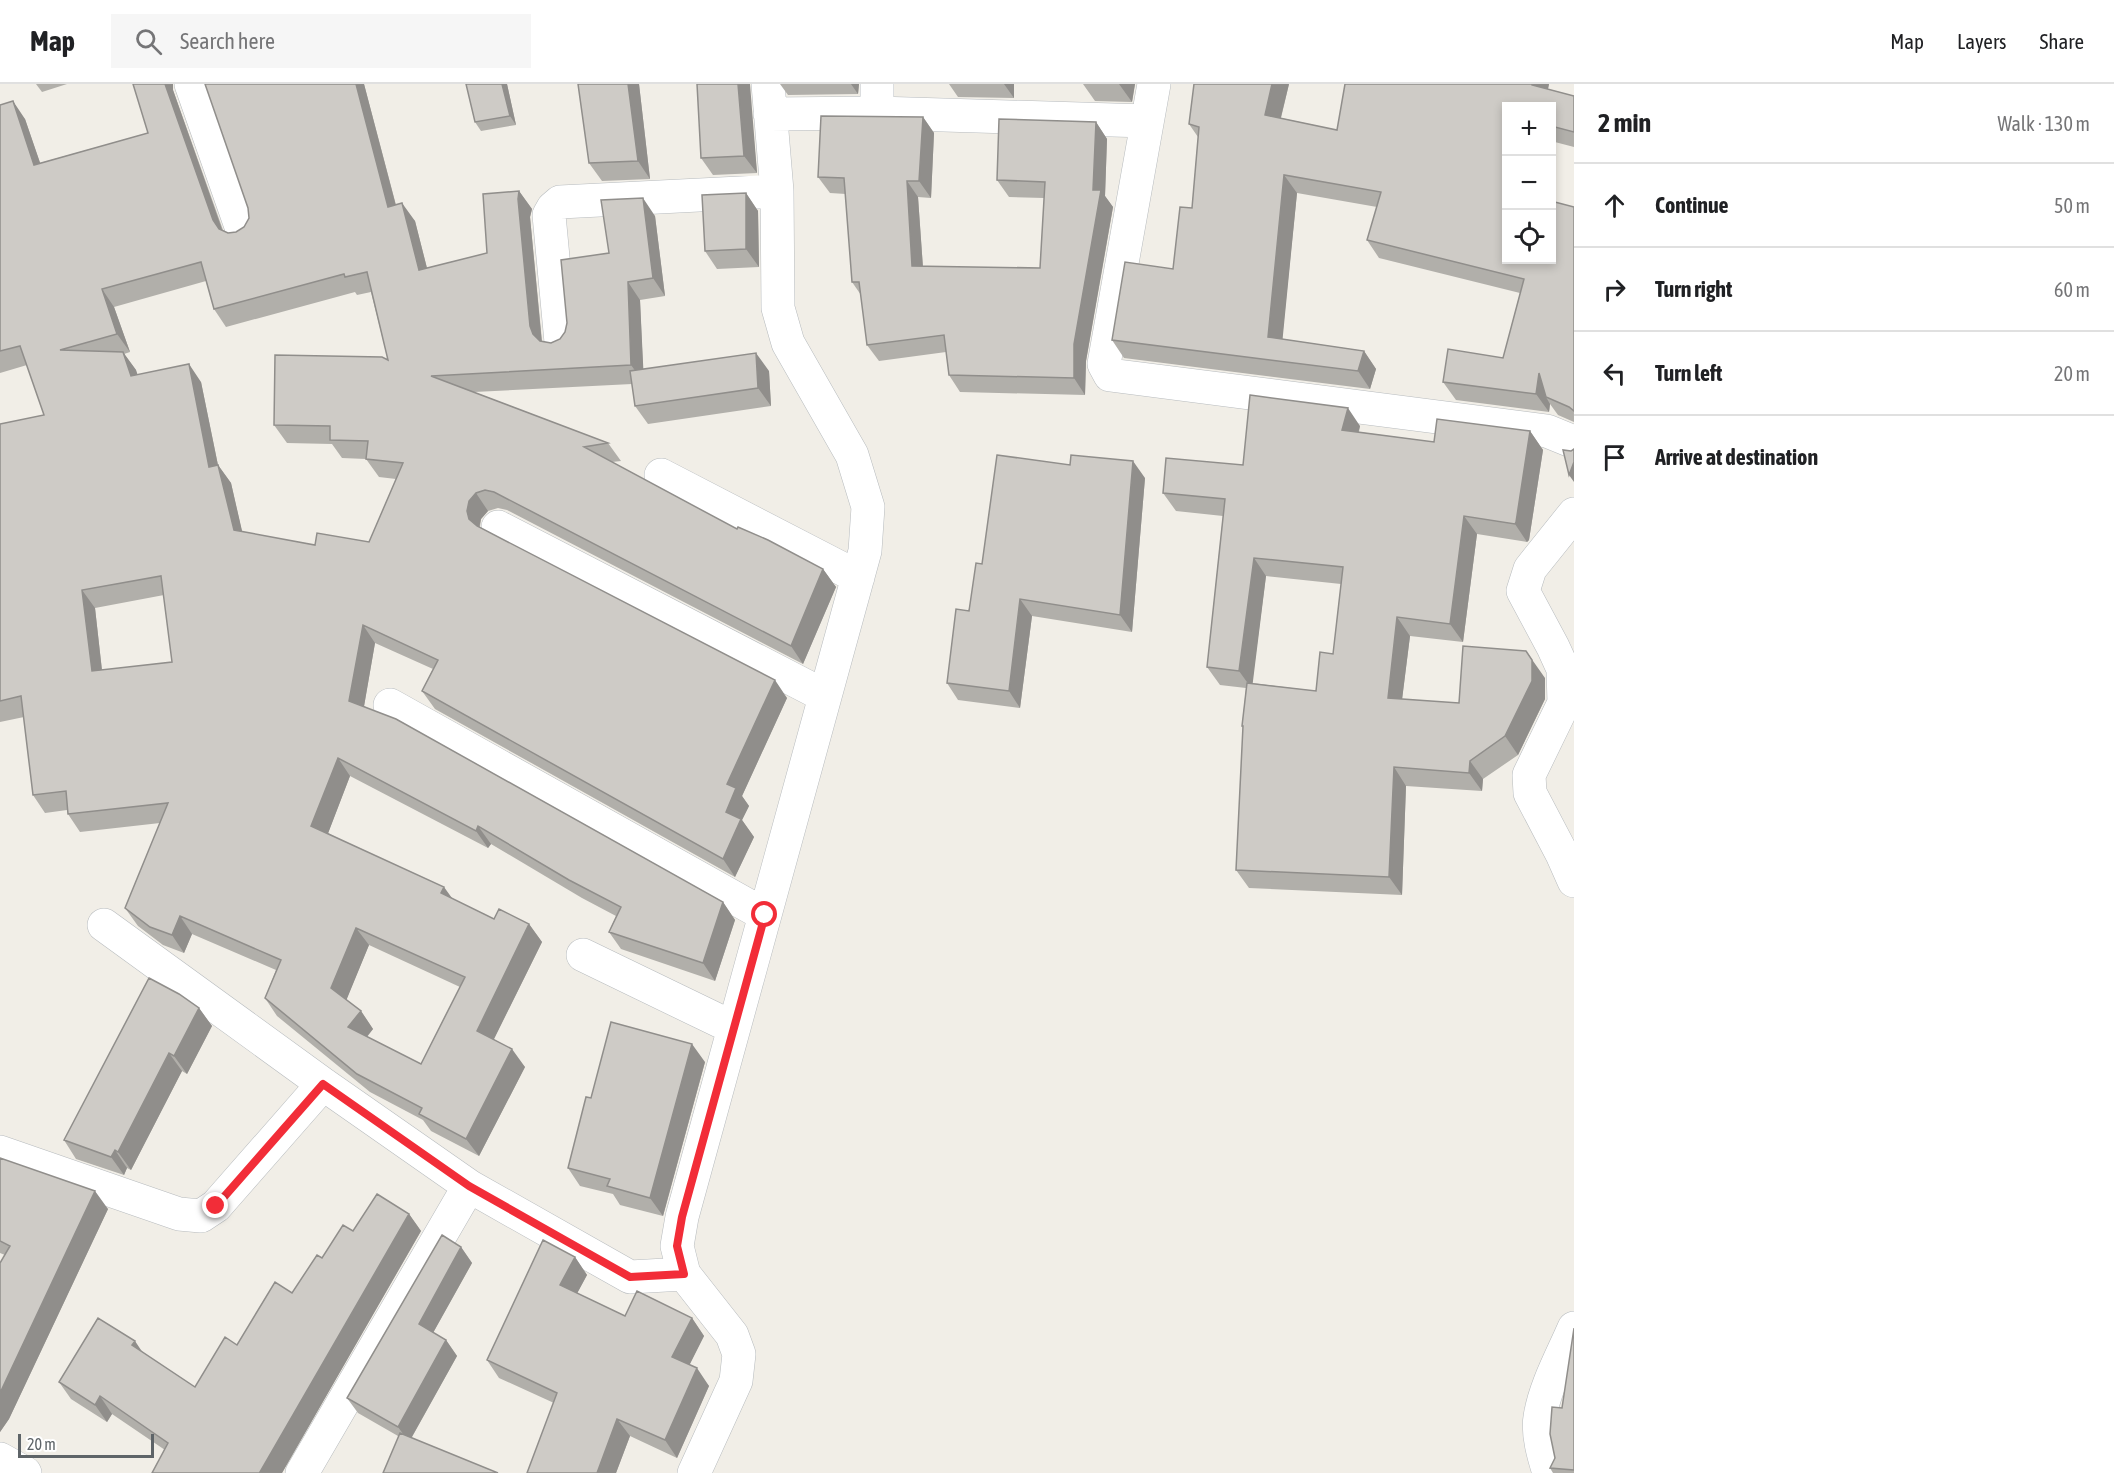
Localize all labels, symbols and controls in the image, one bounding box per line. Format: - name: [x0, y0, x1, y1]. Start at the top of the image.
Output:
- search box: [111, 14, 531, 68]
- text: Map: [30, 25, 75, 57]
- icon: search: [132, 25, 165, 58]
- text: Search here: [180, 28, 275, 54]
- text: Map: [1890, 29, 1924, 53]
- text: Layers: [1957, 29, 2007, 53]
- text: Share: [2040, 29, 2084, 53]
- map controls: [1502, 102, 1556, 264]
- button: +: [1502, 102, 1556, 156]
- text: 2 min: [1598, 108, 1651, 138]
- text: Walk · 130 m: [1998, 112, 2090, 135]
- button: −: [1502, 156, 1556, 210]
- icon: ahead: [1598, 189, 1631, 222]
- text: Continue: [1655, 192, 1729, 218]
- text: 50 m: [2054, 194, 2090, 217]
- button: locate: [1502, 210, 1556, 264]
- icon: right: [1598, 273, 1631, 306]
- text: Turn right: [1655, 276, 1732, 302]
- text: 60 m: [2054, 278, 2090, 301]
- icon: left: [1598, 357, 1631, 390]
- text: Turn left: [1655, 360, 1722, 386]
- text: 20 m: [2054, 362, 2090, 385]
- icon: arrive: [1598, 441, 1631, 474]
- text: Arrive at destination: [1655, 444, 1818, 470]
- route start: [751, 901, 777, 927]
- route end: [202, 1192, 228, 1218]
- scale bar: [18, 1431, 154, 1458]
- text: 20 m: [27, 1435, 56, 1453]

